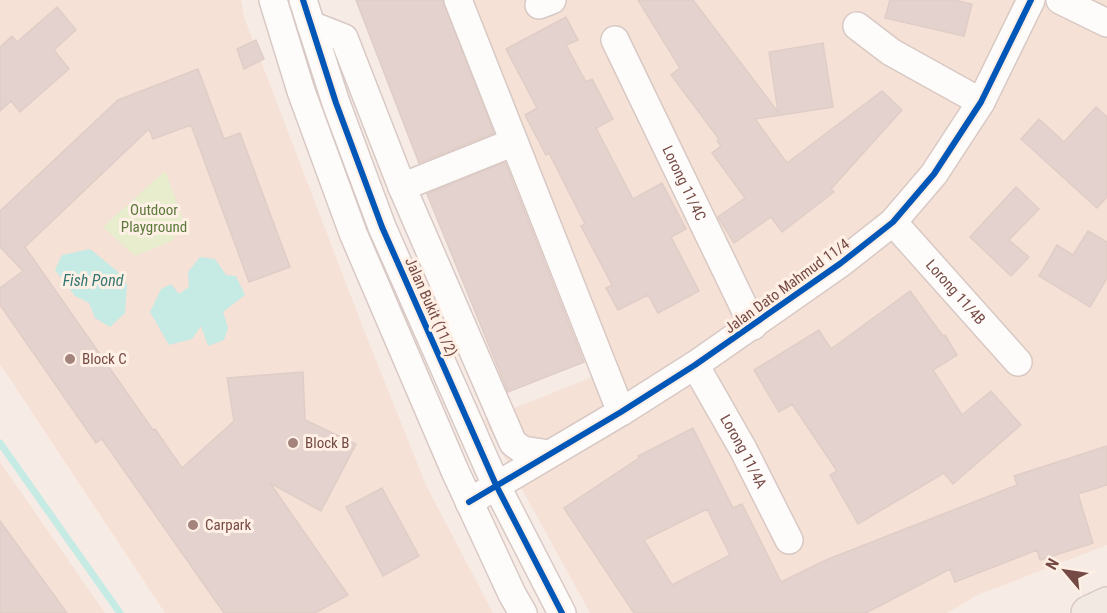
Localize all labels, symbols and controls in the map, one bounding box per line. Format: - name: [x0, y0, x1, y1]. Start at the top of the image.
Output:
- street label: Lorong 11/4C: [658, 143, 710, 224]
- park label: Outdoor Playground: [121, 201, 187, 236]
- street label: Jalan Dato Mahmud 11/4: [721, 235, 853, 337]
- street label: Jalan Bukit (11/2): [401, 255, 461, 359]
- street label: Lorong 11/4B: [922, 256, 989, 328]
- water label: Fish Pond: [63, 271, 124, 290]
- place label: Block C: [82, 350, 127, 368]
- marker: Block C: [63, 352, 77, 366]
- street label: Lorong 11/4A: [716, 411, 771, 492]
- place label: Block B: [305, 434, 349, 452]
- marker: Block B: [286, 436, 300, 450]
- place label: Carpark: [205, 516, 251, 534]
- marker: Carpark: [186, 518, 200, 532]
- north arrow: [1035, 541, 1095, 601]
- text: N: [1042, 555, 1063, 573]

